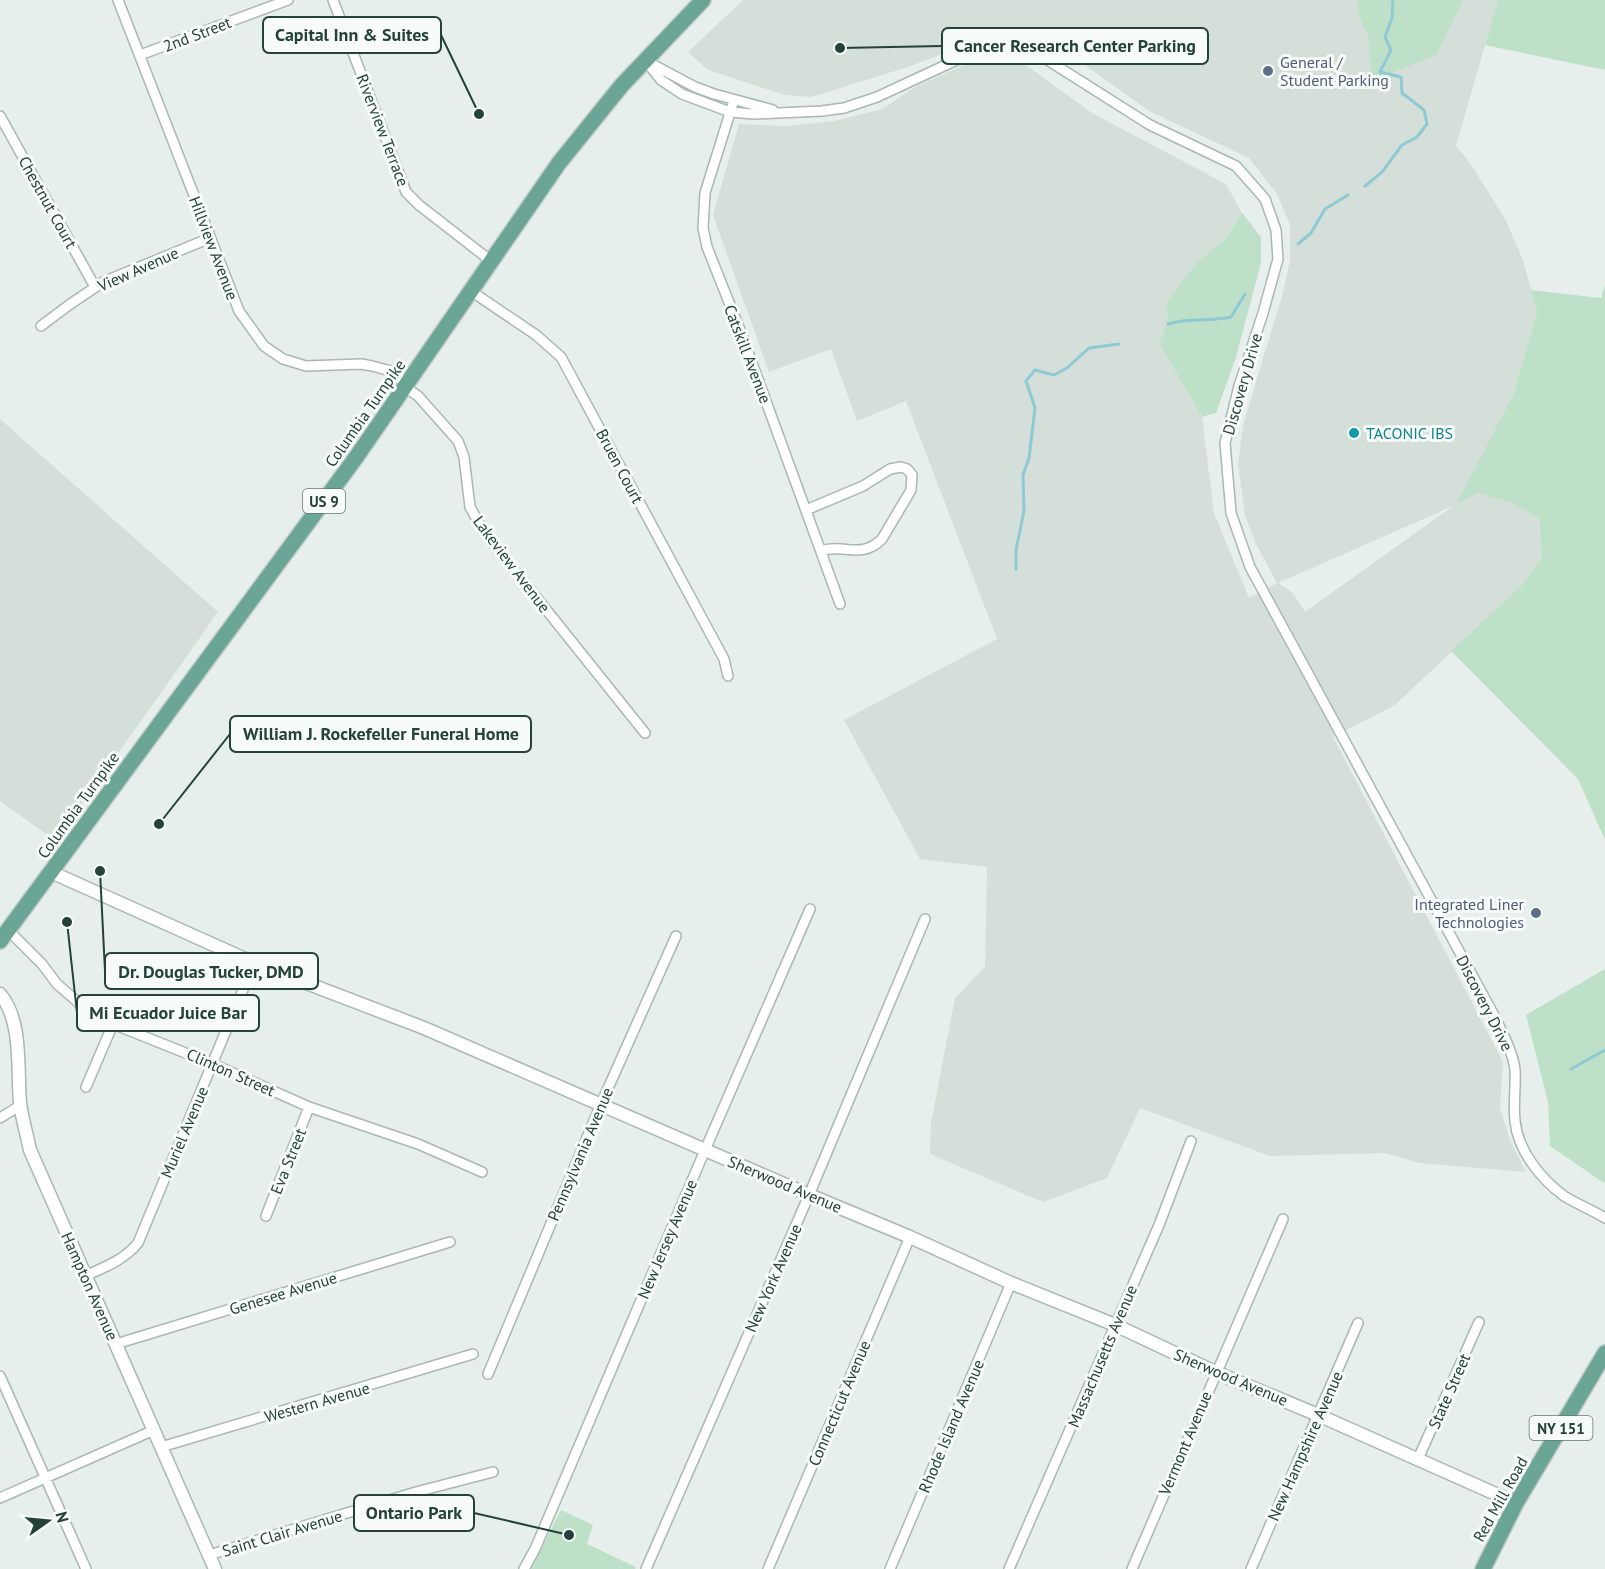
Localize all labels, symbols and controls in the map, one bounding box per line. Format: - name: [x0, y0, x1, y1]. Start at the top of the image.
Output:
- street label: 2nd Street: [160, 12, 234, 56]
- callout: Capital Inn & Suites: [263, 17, 441, 53]
- text: Capital Inn & Suites: [275, 23, 429, 46]
- callout: Cancer Research Center Parking: [942, 28, 1208, 64]
- text: Cancer Research Center Parking: [954, 34, 1196, 57]
- place label: General / Student Parking: [1280, 52, 1389, 90]
- marker: General / Student Parking: [1261, 64, 1275, 78]
- street label: Riverview Terrace: [352, 71, 414, 189]
- street label: Chestnut Court: [14, 152, 82, 252]
- street label: Hillview Avenue: [185, 193, 243, 303]
- street label: View Avenue: [94, 242, 182, 296]
- street label: Catskill Avenue: [720, 302, 776, 406]
- street label: Discovery Drive: [1218, 331, 1266, 437]
- street label: Columbia Turnpike: [320, 355, 410, 471]
- place label: TACONIC IBS: [1366, 423, 1453, 443]
- street label: Bruen Court: [592, 425, 648, 507]
- marker: TACONIC IBS: [1347, 426, 1361, 440]
- road number: US 9: [303, 489, 345, 513]
- street label: Lakeview Avenue: [469, 512, 555, 616]
- callout: William J. Rockefeller Funeral Home: [230, 716, 531, 752]
- text: William J. Rockefeller Funeral Home: [243, 722, 519, 745]
- street label: Columbia Turnpike: [33, 748, 123, 862]
- place label: Integrated Liner Technologies: [1414, 894, 1525, 932]
- marker: Integrated Liner Technologies: [1529, 906, 1543, 920]
- street label: Discovery Drive: [1452, 952, 1518, 1054]
- callout: Dr. Douglas Tucker, DMD: [105, 953, 318, 989]
- text: Dr. Douglas Tucker, DMD: [118, 960, 304, 983]
- callout: Mi Ecuador Juice Bar: [77, 995, 259, 1031]
- text: Mi Ecuador Juice Bar: [89, 1001, 247, 1024]
- street label: Clinton Street: [184, 1044, 279, 1101]
- street label: Muriel Avenue: [156, 1083, 212, 1181]
- street label: Pennsylvania Avenue: [543, 1084, 617, 1224]
- street label: Eva Street: [266, 1125, 310, 1197]
- street label: Sherwood Avenue: [725, 1151, 845, 1217]
- street label: New Jersey Avenue: [633, 1176, 701, 1302]
- street label: New York Avenue: [740, 1221, 806, 1335]
- street label: Hampton Avenue: [57, 1229, 123, 1343]
- street label: Genesee Avenue: [227, 1267, 339, 1319]
- street label: Massachusetts Avenue: [1063, 1282, 1141, 1430]
- street label: Connecticut Avenue: [804, 1337, 874, 1469]
- street label: Sherwood Avenue: [1171, 1344, 1291, 1410]
- street label: State Street: [1424, 1350, 1475, 1432]
- street label: Rhode Island Avenue: [914, 1356, 988, 1496]
- street label: New Hampshire Avenue: [1263, 1368, 1347, 1524]
- street label: Western Avenue: [262, 1377, 372, 1427]
- street label: Vermont Avenue: [1154, 1388, 1216, 1499]
- road number: NY 151: [1530, 1416, 1592, 1440]
- street label: Red Mill Road: [1468, 1453, 1532, 1545]
- north arrow: [18, 1491, 78, 1551]
- callout: Ontario Park: [354, 1495, 474, 1531]
- text: Ontario Park: [366, 1501, 462, 1524]
- street label: Saint Clair Avenue: [220, 1505, 344, 1561]
- text: N: [51, 1509, 74, 1525]

